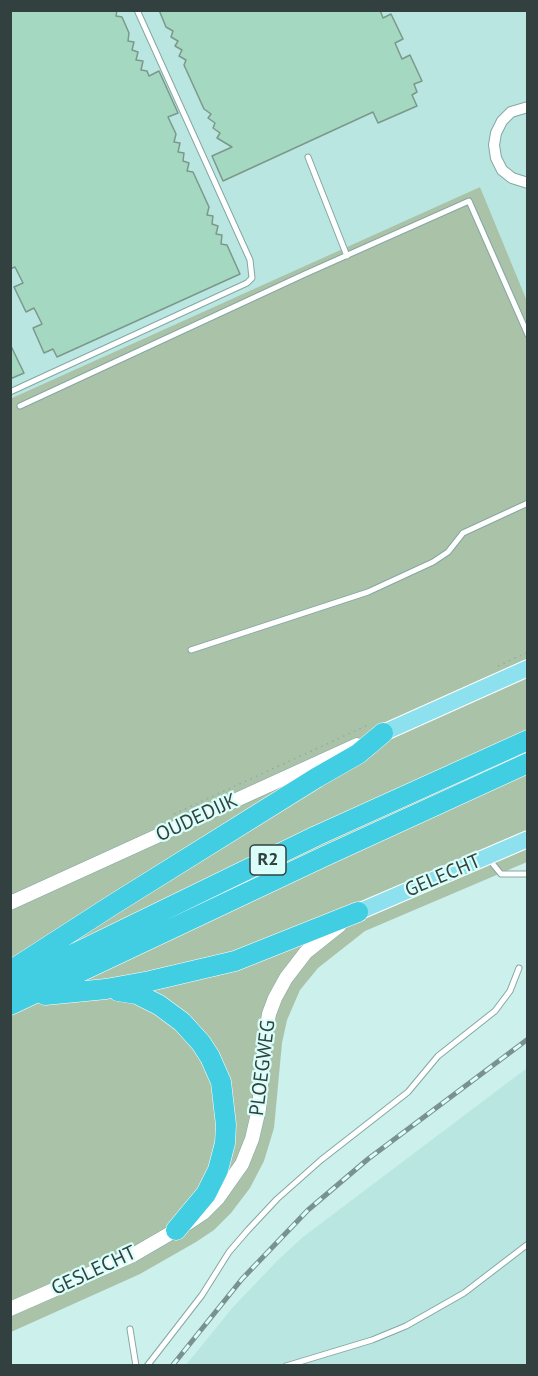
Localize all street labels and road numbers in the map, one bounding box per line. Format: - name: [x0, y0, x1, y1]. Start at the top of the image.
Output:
- street label: OUDEDIJK: [152, 789, 242, 847]
- road number: R2: [250, 845, 286, 875]
- street label: GELECHT: [402, 849, 484, 903]
- street label: PLOEGWEG: [245, 1019, 281, 1117]
- street label: GESLECHT: [48, 1241, 140, 1301]

